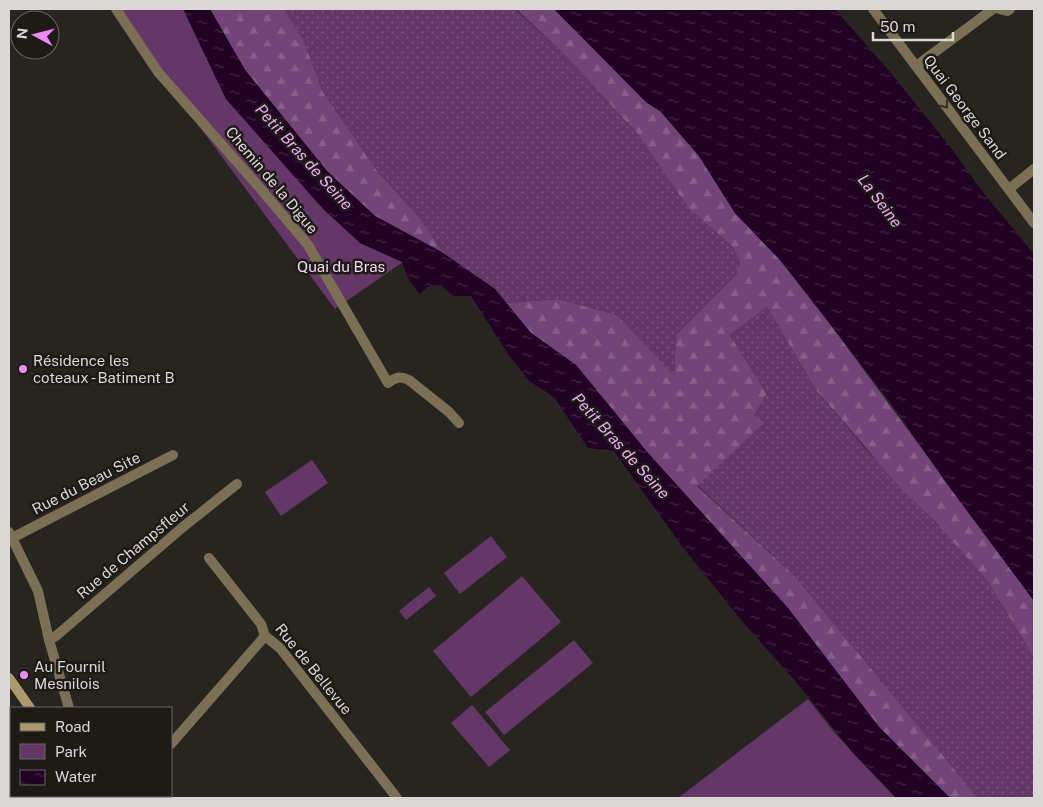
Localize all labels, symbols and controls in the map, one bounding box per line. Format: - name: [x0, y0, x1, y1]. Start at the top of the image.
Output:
- north arrow: [10, 10, 60, 60]
- scale bar: [873, 10, 953, 42]
- text: 50 m: [880, 18, 915, 35]
- text: N: [13, 27, 31, 40]
- street label: Quai George Sand: [920, 51, 1010, 163]
- one-way arrow: [939, 99, 948, 109]
- water label: Petit Bras de Seine: [251, 100, 357, 214]
- street label: Chemin de la Digue: [222, 123, 322, 237]
- water label: La Seine: [854, 171, 906, 232]
- park label: Quai du Bras: [297, 258, 385, 275]
- place label: Résidence les coteaux - Batiment B: [33, 352, 175, 386]
- marker: Résidence les coteaux - Batiment B: [17, 363, 29, 375]
- water label: Petit Bras de Seine: [568, 389, 674, 503]
- street label: Rue du Beau Site: [29, 448, 143, 518]
- street label: Rue de Champsfleur: [73, 498, 193, 602]
- street label: Rue de Bellevue: [272, 620, 356, 718]
- place label: Au Fournil Mesnilois: [34, 658, 106, 692]
- marker: Au Fournil Mesnilois: [18, 669, 30, 681]
- legend: [10, 707, 172, 797]
- text: Road: [55, 718, 91, 735]
- text: Park: [55, 743, 87, 760]
- text: Water: [55, 768, 97, 785]

